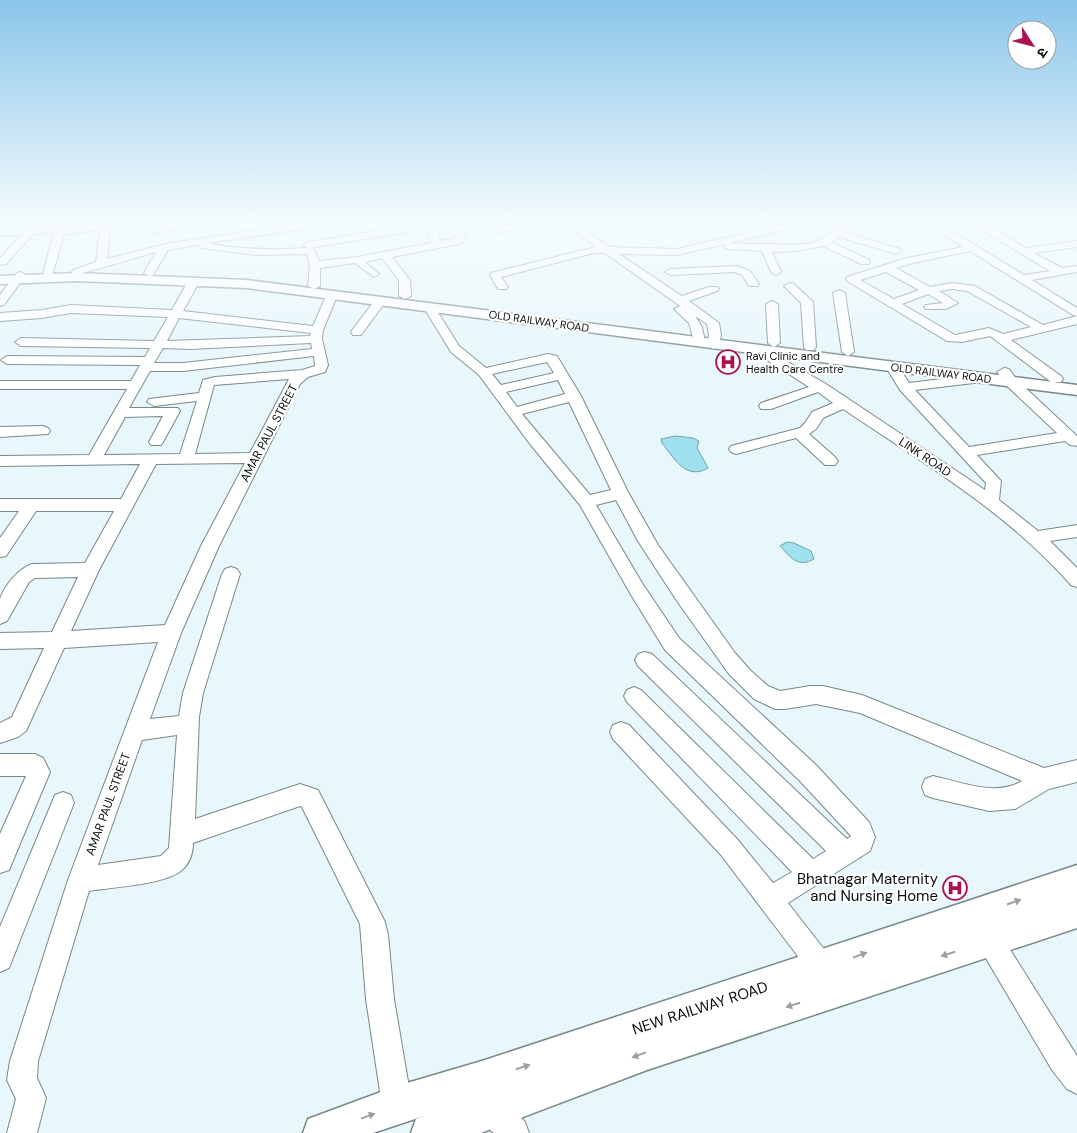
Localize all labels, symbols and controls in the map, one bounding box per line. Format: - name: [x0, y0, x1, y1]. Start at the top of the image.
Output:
- north arrow: [1007, 20, 1057, 70]
- text: उ: [1032, 44, 1052, 62]
- street label: OLD RAILWAY ROAD: [488, 307, 591, 335]
- hospital icon: Ravi Clinic and Health Care Centre: [715, 349, 741, 375]
- place label: Ravi Clinic and Health Care Centre: [746, 349, 844, 376]
- street label: OLD RAILWAY ROAD: [890, 360, 993, 386]
- street label: AMAR PAUL STREET: [237, 381, 302, 485]
- street label: LINK ROAD: [896, 434, 954, 480]
- street label: AMAR PAUL STREET: [82, 750, 134, 858]
- place label: Bhatnagar Maternity and Nursing Home: [797, 869, 939, 906]
- hospital icon: Bhatnagar Maternity and Nursing Home: [942, 875, 968, 901]
- one-way arrow: [1006, 898, 1021, 906]
- one-way arrow: [852, 951, 867, 958]
- one-way arrow: [940, 951, 955, 959]
- street label: NEW RAILWAY ROAD: [630, 977, 770, 1039]
- one-way arrow: [785, 1001, 800, 1009]
- one-way arrow: [631, 1052, 646, 1059]
- one-way arrow: [516, 1063, 531, 1071]
- one-way arrow: [361, 1112, 376, 1120]

